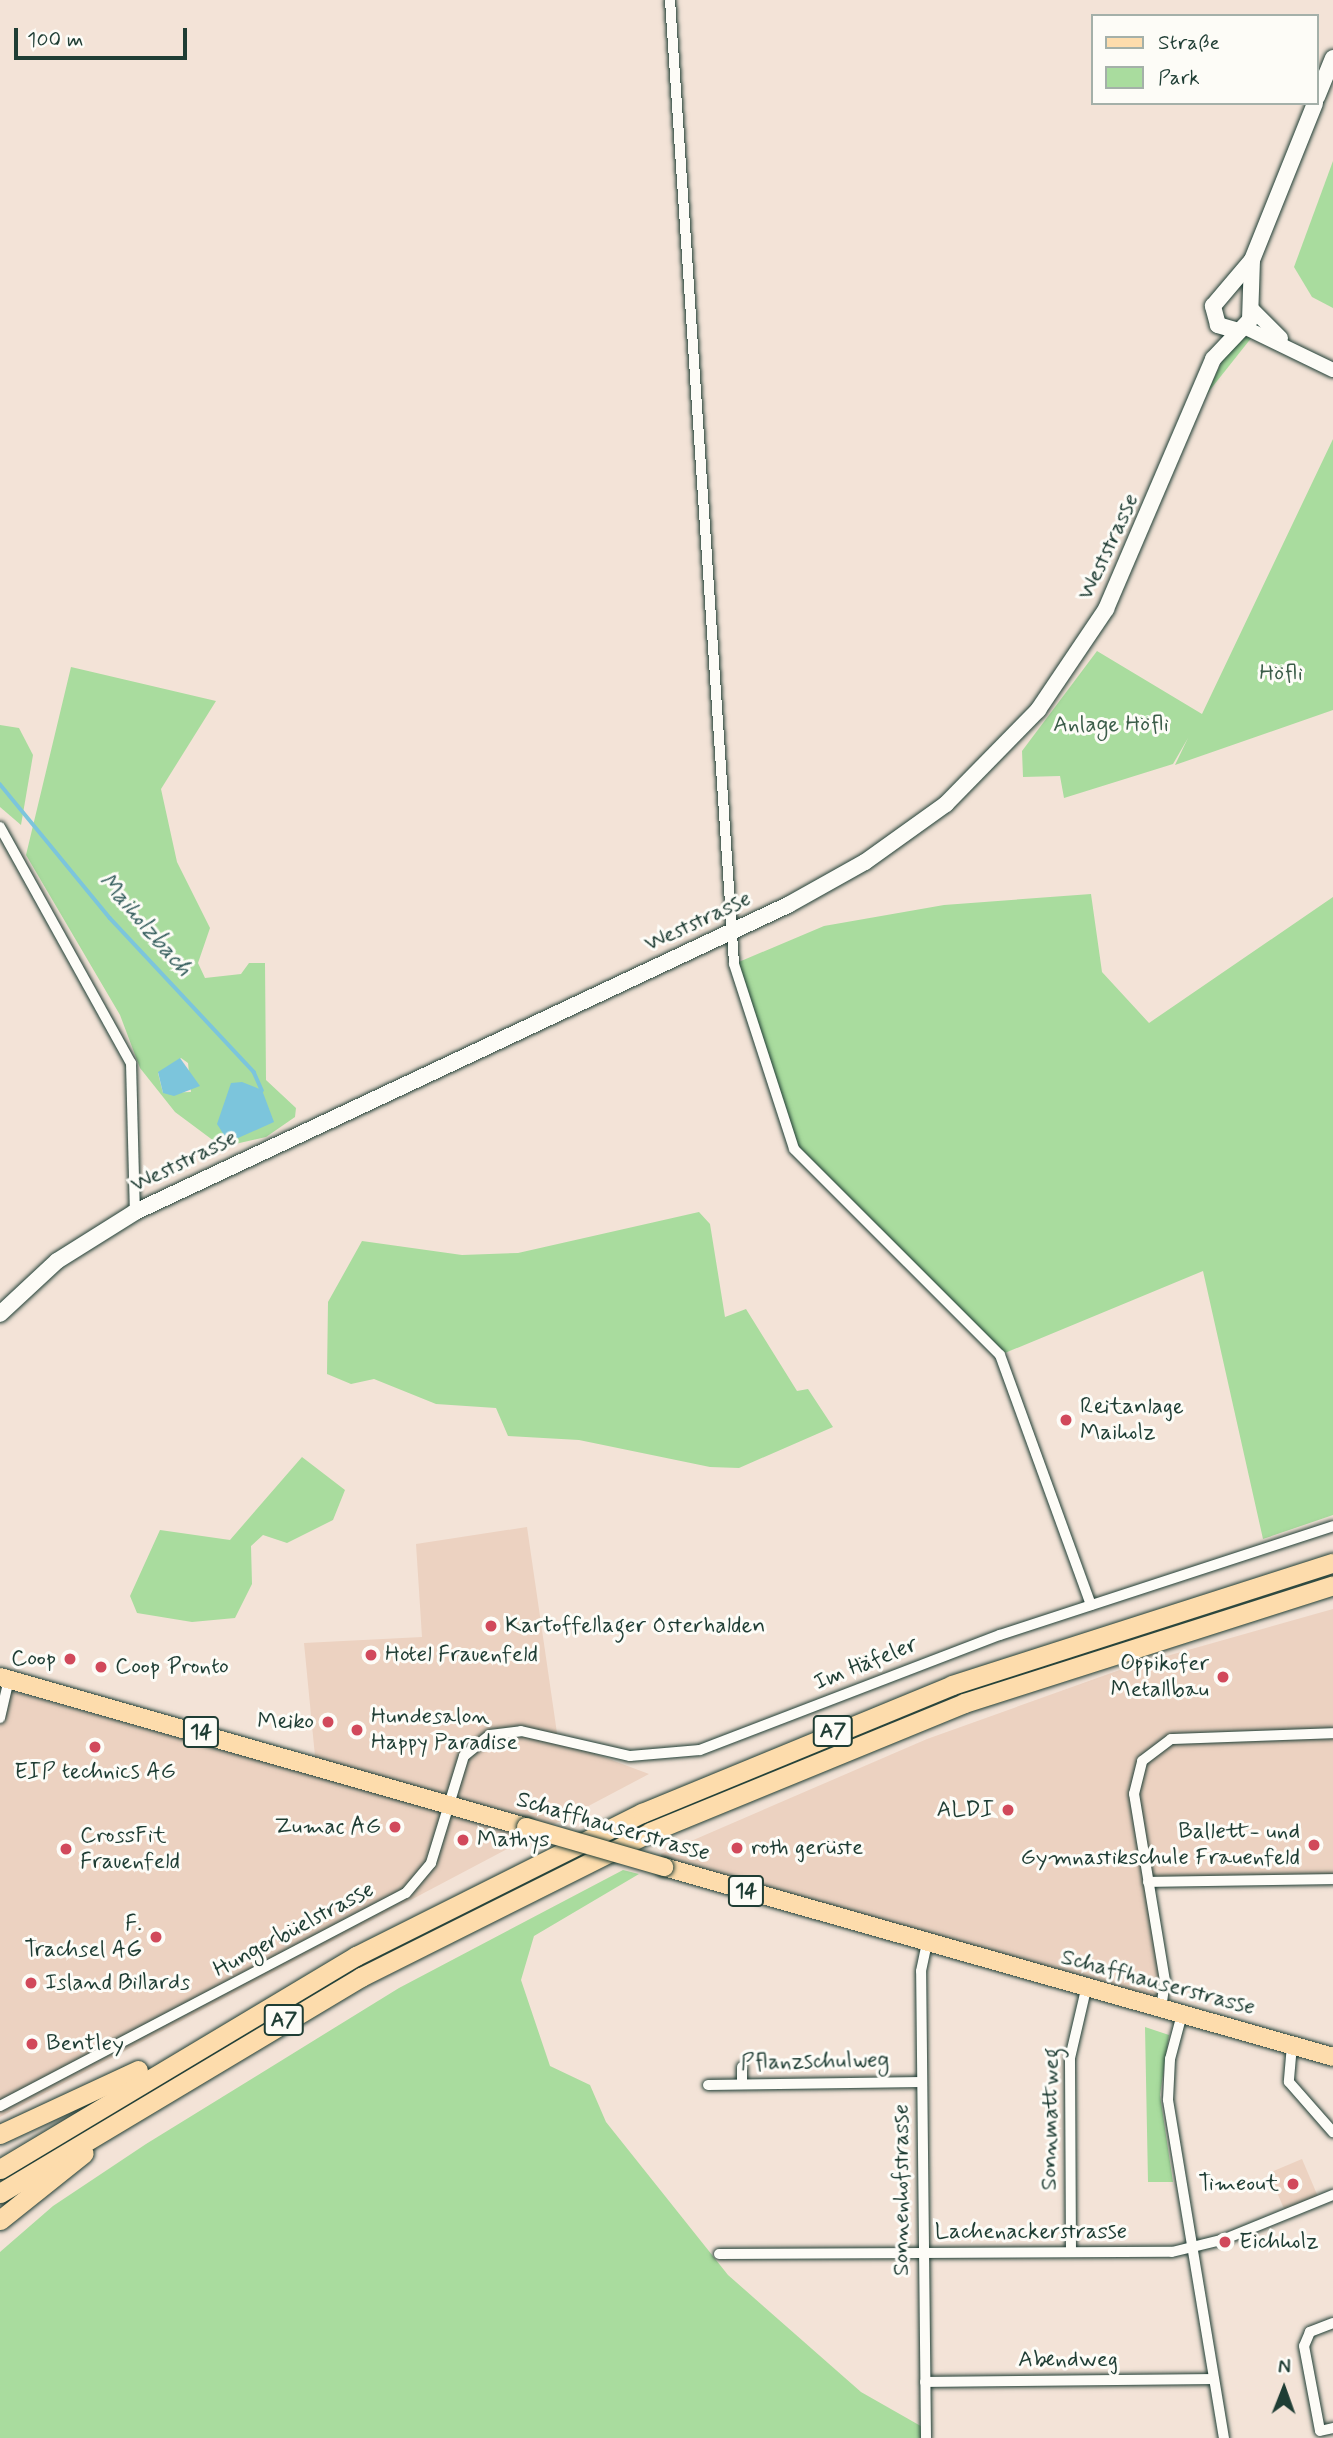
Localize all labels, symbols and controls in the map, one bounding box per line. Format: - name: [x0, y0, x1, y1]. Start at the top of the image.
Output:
- scale bar: [18, 14, 191, 58]
- legend: [1092, 14, 1319, 105]
- text: 100 m: [27, 26, 83, 54]
- text: Straße: [1158, 29, 1220, 57]
- text: Park: [1158, 64, 1200, 92]
- street label: Weststrasse: [1072, 489, 1146, 605]
- park label: Höfli: [1259, 660, 1303, 688]
- park label: Anlage Höfli: [1053, 711, 1169, 739]
- water label: Maiholzbach: [92, 867, 198, 983]
- street label: Weststrasse: [640, 885, 756, 959]
- street label: Weststrasse: [127, 1125, 241, 1199]
- place label: Reitanlage Maiholz: [1080, 1393, 1184, 1447]
- marker: Reitanlage Maiholz: [1058, 1412, 1074, 1428]
- place label: Kartoffellager Osterhalden: [505, 1612, 767, 1640]
- marker: Kartoffellager Osterhalden: [483, 1618, 499, 1634]
- street label: Im Häfeler: [809, 1630, 923, 1698]
- place label: Hotel Frauenfeld: [385, 1641, 538, 1669]
- place label: Coop: [11, 1645, 56, 1673]
- marker: Hotel Frauenfeld: [363, 1647, 379, 1663]
- place label: Oppikofer Metallbau: [1111, 1650, 1209, 1704]
- marker: Coop: [62, 1651, 78, 1667]
- place label: Coop Pronto: [115, 1653, 228, 1681]
- marker: Coop Pronto: [93, 1659, 109, 1675]
- marker: Oppikofer Metallbau: [1215, 1669, 1231, 1685]
- place label: Hundesalon Happy Paradise: [371, 1703, 518, 1757]
- place label: Meiko: [257, 1708, 314, 1736]
- road number: 14: [182, 1714, 220, 1750]
- marker: Meiko: [320, 1714, 336, 1730]
- road number: A7: [812, 1714, 854, 1748]
- marker: Hundesalon Happy Paradise: [349, 1722, 365, 1738]
- marker: EIP technics AG: [87, 1739, 103, 1755]
- place label: EIP technics AG: [11, 1758, 179, 1786]
- street label: Schaffhauserstrasse: [513, 1786, 713, 1868]
- place label: ALDI: [937, 1796, 994, 1824]
- marker: ALDI: [1000, 1802, 1016, 1818]
- place label: Zumac AG: [274, 1813, 381, 1841]
- place label: Ballett- und Gymnastikschule Frauenfeld: [1025, 1818, 1300, 1872]
- marker: Zumac AG: [387, 1819, 403, 1835]
- place label: CrossFit Frauenfeld: [80, 1822, 180, 1876]
- place label: Mathys: [477, 1826, 550, 1854]
- marker: Mathys: [455, 1832, 471, 1848]
- place label: roth gerüste: [751, 1834, 863, 1862]
- marker: Ballett- und Gymnastikschule Frauenfeld: [1306, 1837, 1322, 1853]
- marker: roth gerüste: [729, 1840, 745, 1856]
- marker: CrossFit Frauenfeld: [58, 1841, 74, 1857]
- road number: 14: [727, 1874, 765, 1909]
- street label: Hungerbüelstrasse: [209, 1876, 379, 1984]
- place label: F. Trachsel AG: [24, 1910, 142, 1964]
- marker: F. Trachsel AG: [148, 1929, 164, 1945]
- street label: Schaffhauserstrasse: [1058, 1944, 1258, 2022]
- place label: Island Billards: [45, 1969, 189, 1997]
- marker: Island Billards: [23, 1975, 39, 1991]
- road number: A7: [263, 2002, 305, 2038]
- place label: Bentley: [46, 2030, 124, 2058]
- marker: Bentley: [24, 2036, 40, 2052]
- street label: Pflanzschulweg: [740, 2047, 890, 2077]
- street label: Sonnmattweg: [1036, 2047, 1066, 2191]
- street label: Sonnenhofstrasse: [888, 2104, 916, 2276]
- place label: Timeout: [1198, 2170, 1279, 2198]
- marker: Timeout: [1285, 2176, 1301, 2192]
- street label: Lachenackerstrasse: [935, 2218, 1127, 2246]
- place label: Eichholz: [1239, 2228, 1319, 2256]
- marker: Eichholz: [1217, 2234, 1233, 2250]
- street label: Abendweg: [1018, 2346, 1118, 2374]
- north arrow: [1249, 2354, 1319, 2424]
- text: N: [1278, 2355, 1291, 2380]

